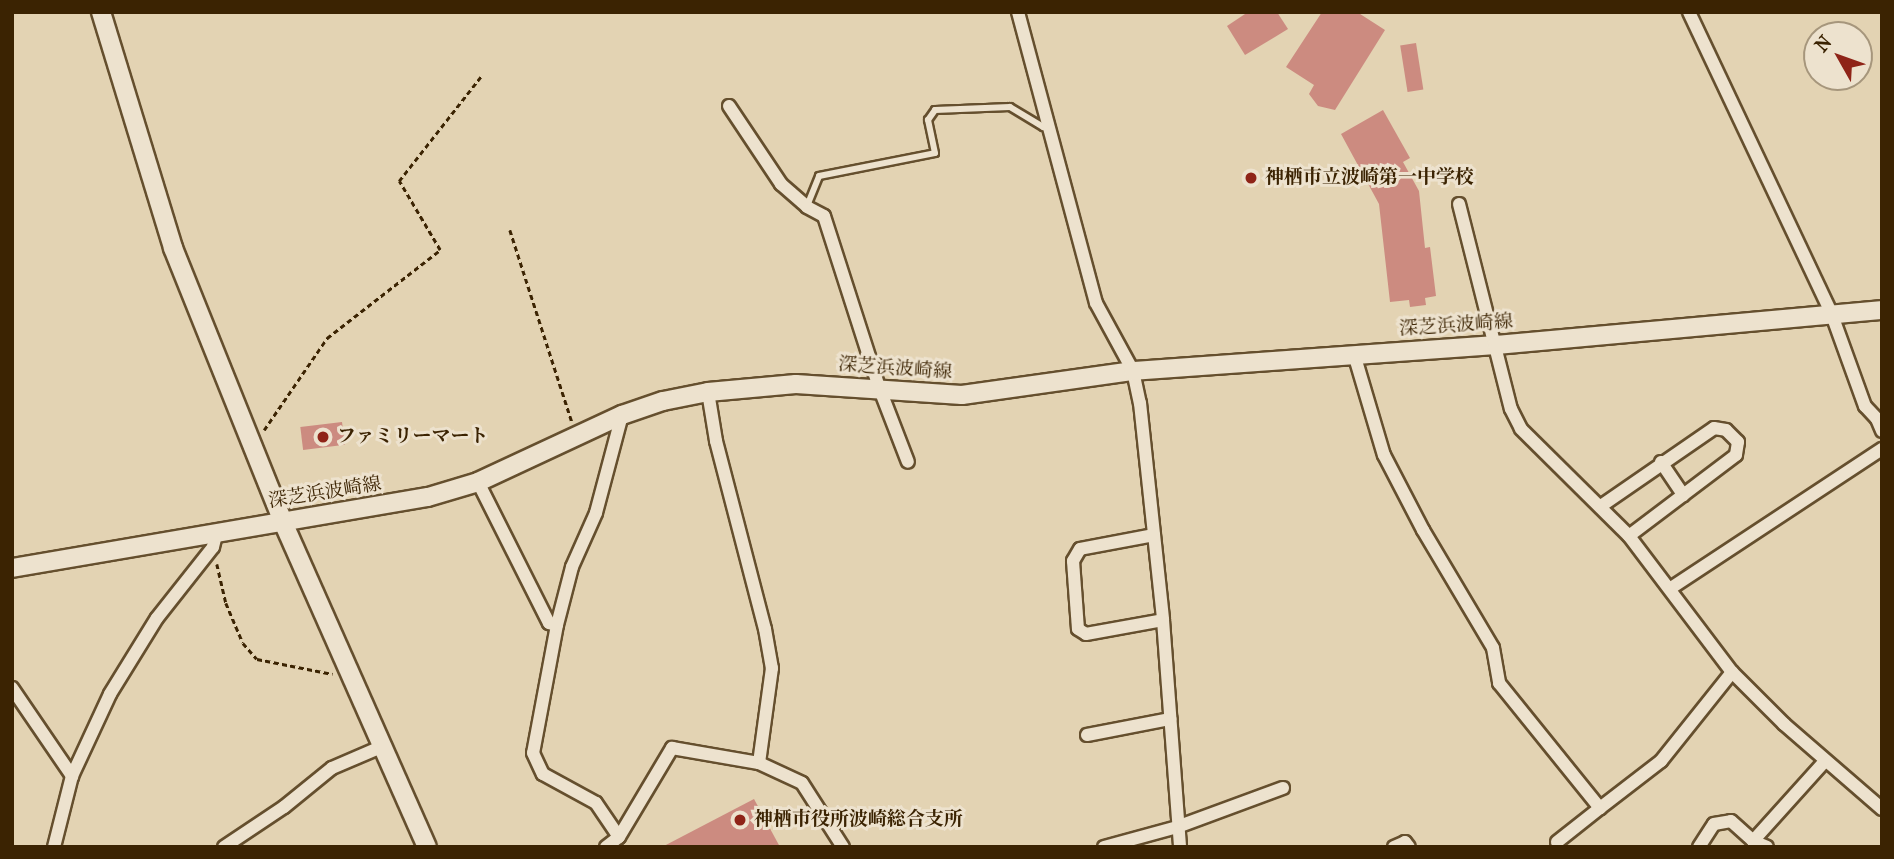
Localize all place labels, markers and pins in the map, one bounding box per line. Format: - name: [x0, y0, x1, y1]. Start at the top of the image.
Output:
- place label: 神栖市立波崎第一中学校: [1265, 167, 1474, 189]
- marker: 神栖市立波崎第一中学校: [1243, 170, 1259, 186]
- place label: ファミリーマート: [337, 426, 489, 448]
- marker: ファミリーマート: [315, 429, 331, 445]
- place label: 神栖市役所波崎総合支所: [754, 809, 963, 831]
- marker: 神栖市役所波崎総合支所: [732, 812, 748, 828]

